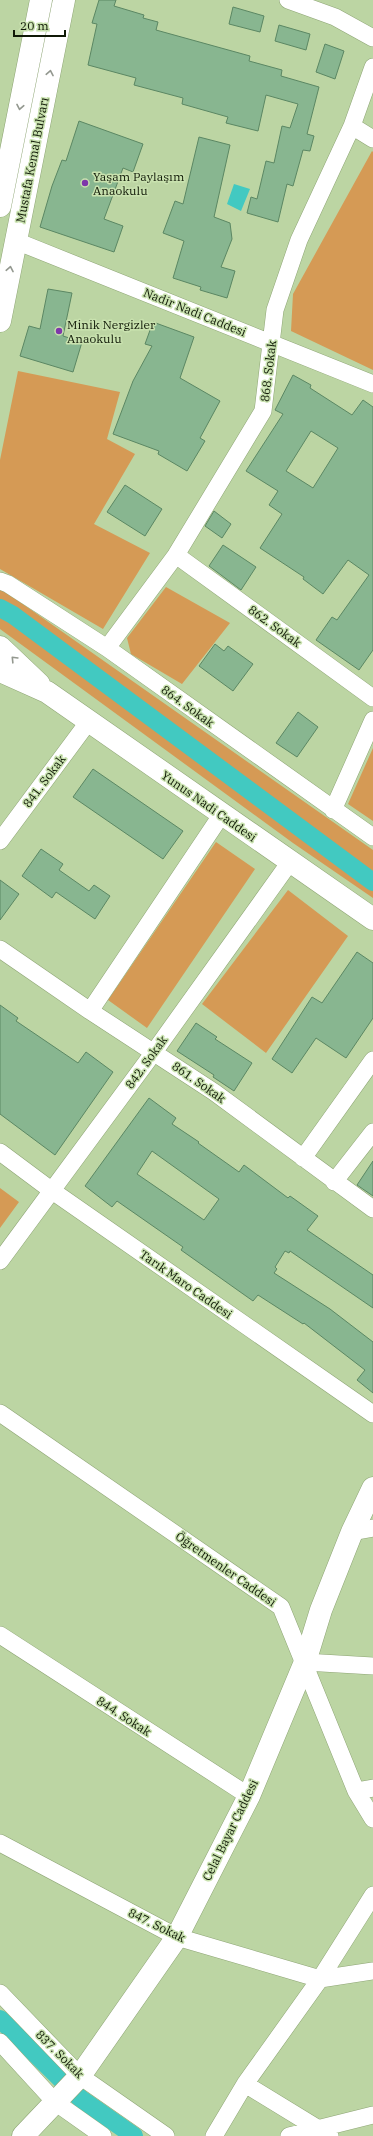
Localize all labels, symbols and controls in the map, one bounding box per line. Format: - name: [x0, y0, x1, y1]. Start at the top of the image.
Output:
- scale bar: [14, 12, 65, 38]
- text: 20 m: [20, 18, 49, 33]
- one-way arrow: [45, 69, 53, 76]
- street label: Mustafa Kemal Bulvarı: [12, 96, 52, 224]
- one-way arrow: [16, 104, 25, 110]
- place label: Yaşam Paylaşım Anaokulu: [93, 169, 185, 198]
- marker: Yaşam Paylaşım Anaokulu: [80, 178, 90, 188]
- one-way arrow: [6, 265, 14, 272]
- street label: Nadir Nadi Caddesi: [141, 285, 249, 340]
- place label: Minik Nergizler Anaokulu: [67, 317, 156, 346]
- marker: Minik Nergizler Anaokulu: [54, 326, 64, 336]
- street label: 868. Sokak: [257, 339, 279, 403]
- street label: 862. Sokak: [246, 602, 304, 650]
- one-way arrow: [11, 656, 19, 664]
- street label: 864. Sokak: [159, 682, 217, 730]
- street label: 841. Sokak: [19, 752, 69, 810]
- street label: Yunus Nadi Caddesi: [158, 767, 260, 845]
- street label: 842. Sokak: [122, 1033, 170, 1091]
- street label: 861. Sokak: [169, 1058, 229, 1106]
- street label: Tarık Maro Caddesi: [137, 1246, 235, 1322]
- street label: Öğretmenler Caddesi: [173, 1529, 279, 1610]
- street label: 844. Sokak: [94, 1693, 154, 1739]
- street label: Celal Bayar Caddesi: [199, 1777, 261, 1883]
- street label: 847. Sokak: [126, 1905, 188, 1945]
- street label: 837. Sokak: [33, 2027, 87, 2081]

